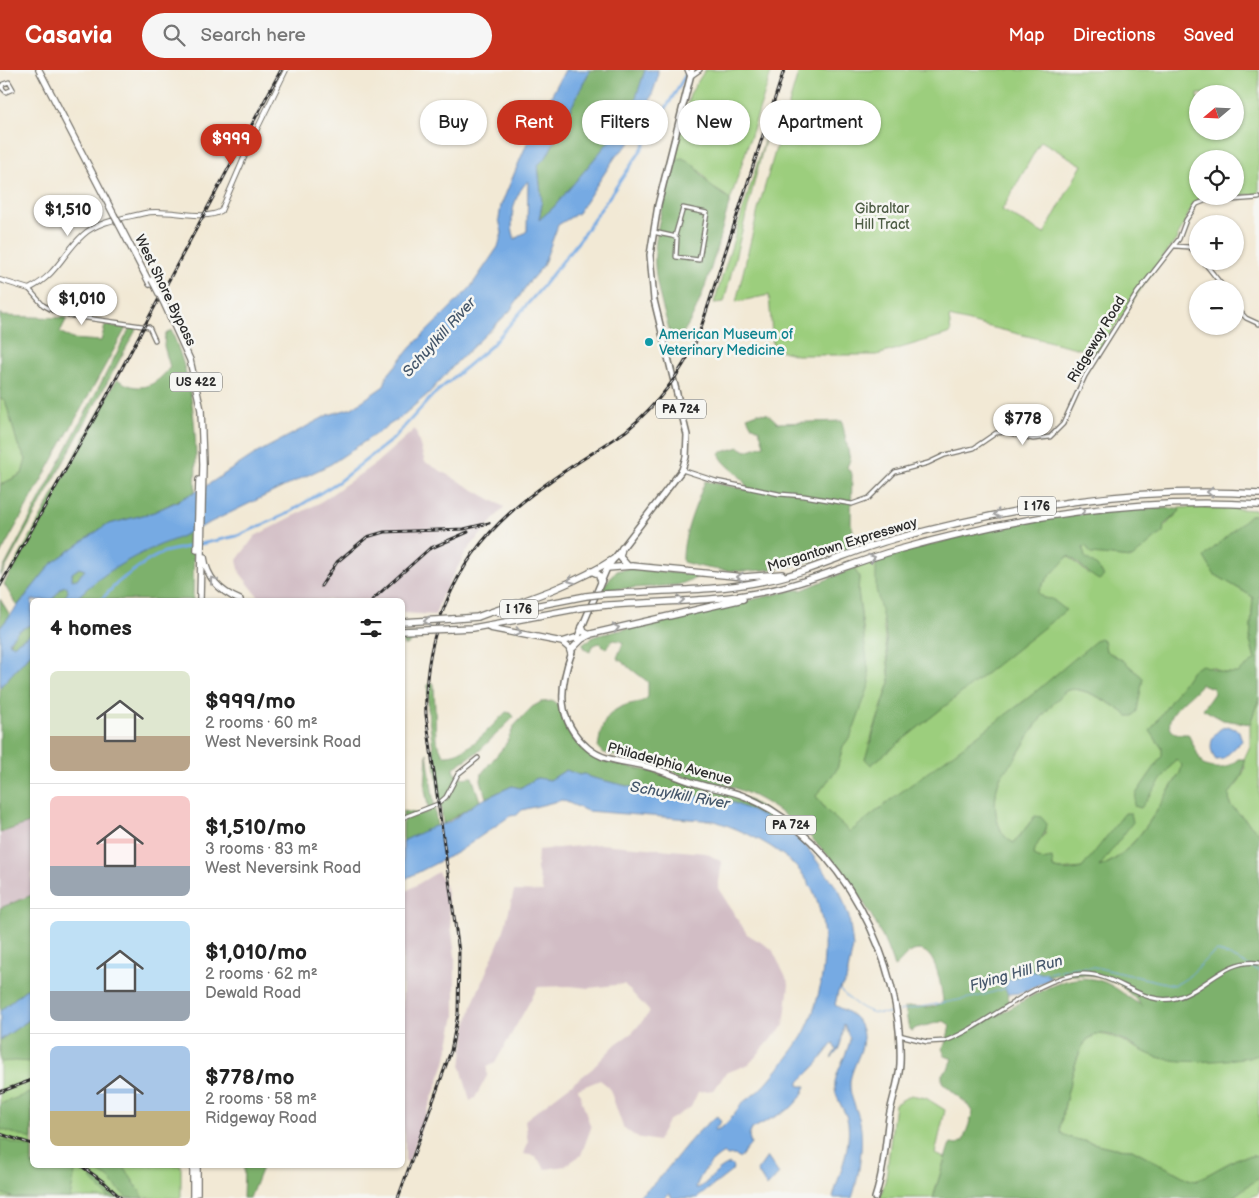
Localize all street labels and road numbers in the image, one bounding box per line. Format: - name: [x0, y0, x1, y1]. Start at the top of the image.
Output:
- street label: West Shore Bypass: [131, 232, 200, 349]
- street label: Ridgeway Road: [1064, 293, 1129, 386]
- road number: US 422: [170, 372, 222, 392]
- road number: PA 724: [656, 399, 706, 418]
- road number: I 176: [1018, 496, 1056, 516]
- street label: Morgantown Expressway: [765, 513, 920, 575]
- road number: I 176: [500, 600, 538, 618]
- street label: Philadelphia Avenue: [606, 739, 734, 788]
- road number: PA 724: [766, 816, 816, 834]

